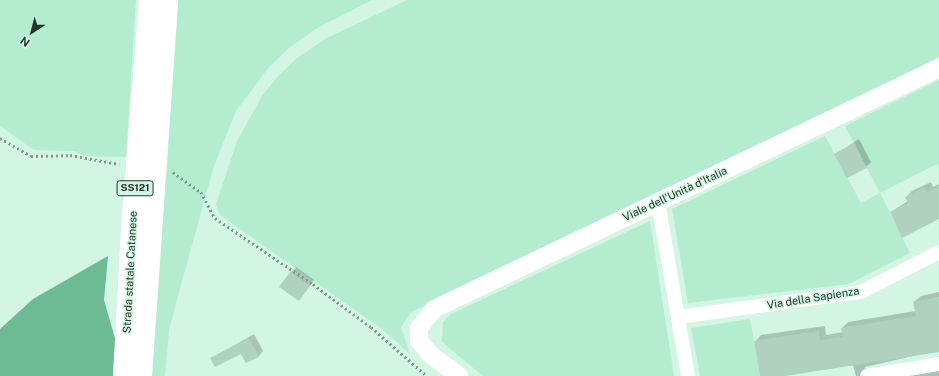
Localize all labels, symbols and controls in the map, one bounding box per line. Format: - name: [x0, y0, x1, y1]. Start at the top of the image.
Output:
- north arrow: [12, 12, 52, 52]
- text: N: [18, 34, 32, 49]
- street label: Viale dell'Unità d'Italia: [620, 164, 730, 224]
- road number: SS121: [116, 180, 154, 196]
- street label: Strada statale Catanese: [120, 210, 140, 334]
- street label: Via della Sapienza: [766, 284, 860, 312]

